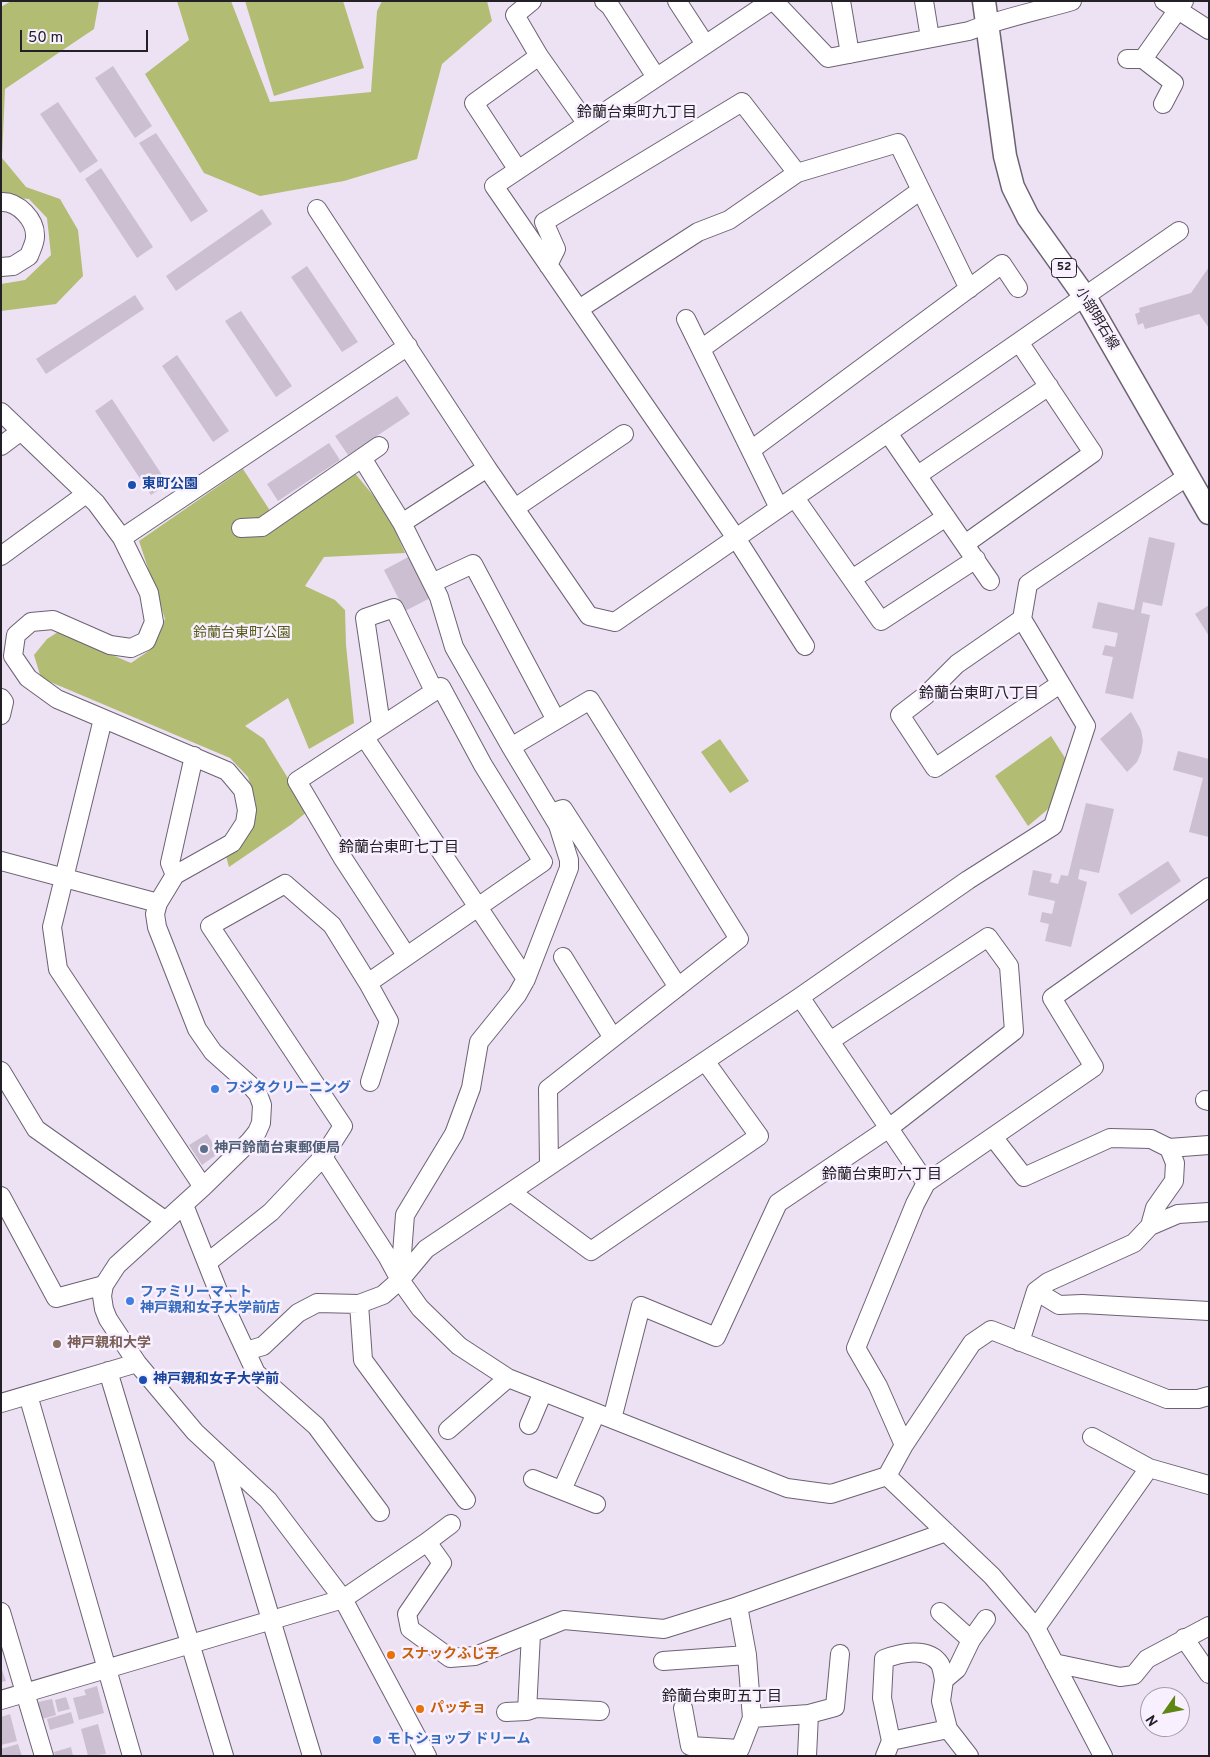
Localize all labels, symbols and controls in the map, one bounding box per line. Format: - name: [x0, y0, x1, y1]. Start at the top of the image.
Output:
- scale bar: [22, 20, 150, 52]
- text: 50 m: [28, 29, 63, 48]
- district label: 鈴蘭台東町九丁目: [577, 105, 697, 123]
- road number: 52: [1052, 258, 1076, 278]
- street label: 小部明石線: [1071, 285, 1121, 353]
- place label: 東町公園: [142, 477, 198, 493]
- marker: 東町公園: [126, 479, 138, 491]
- park label: 鈴蘭台東町公園: [193, 626, 291, 642]
- district label: 鈴蘭台東町八丁目: [919, 686, 1039, 704]
- district label: 鈴蘭台東町七丁目: [339, 840, 459, 858]
- place label: フジタクリーニング: [225, 1081, 351, 1097]
- marker: フジタクリーニング: [209, 1083, 221, 1095]
- place label: 神戸鈴蘭台東郵便局: [214, 1141, 340, 1157]
- marker: 神戸鈴蘭台東郵便局: [198, 1143, 210, 1155]
- district label: 鈴蘭台東町六丁目: [822, 1167, 942, 1185]
- place label: ファミリーマート 神戸親和女子大学前店: [140, 1285, 280, 1318]
- marker: ファミリーマート 神戸親和女子大学前店: [124, 1295, 136, 1307]
- place label: 神戸親和大学: [67, 1336, 151, 1352]
- marker: 神戸親和大学: [51, 1338, 63, 1350]
- place label: 神戸親和女子大学前: [153, 1372, 279, 1388]
- marker: 神戸親和女子大学前: [137, 1374, 149, 1386]
- place label: スナックふじ子: [401, 1647, 499, 1663]
- marker: スナックふじ子: [385, 1649, 397, 1661]
- north arrow: [1140, 1687, 1190, 1737]
- district label: 鈴蘭台東町五丁目: [662, 1689, 782, 1707]
- place label: パッチョ: [430, 1701, 486, 1717]
- marker: パッチョ: [414, 1703, 426, 1715]
- text: N: [1143, 1711, 1163, 1729]
- place label: モトショップ ドリーム: [387, 1732, 530, 1748]
- marker: モトショップ ドリーム: [371, 1734, 383, 1746]

